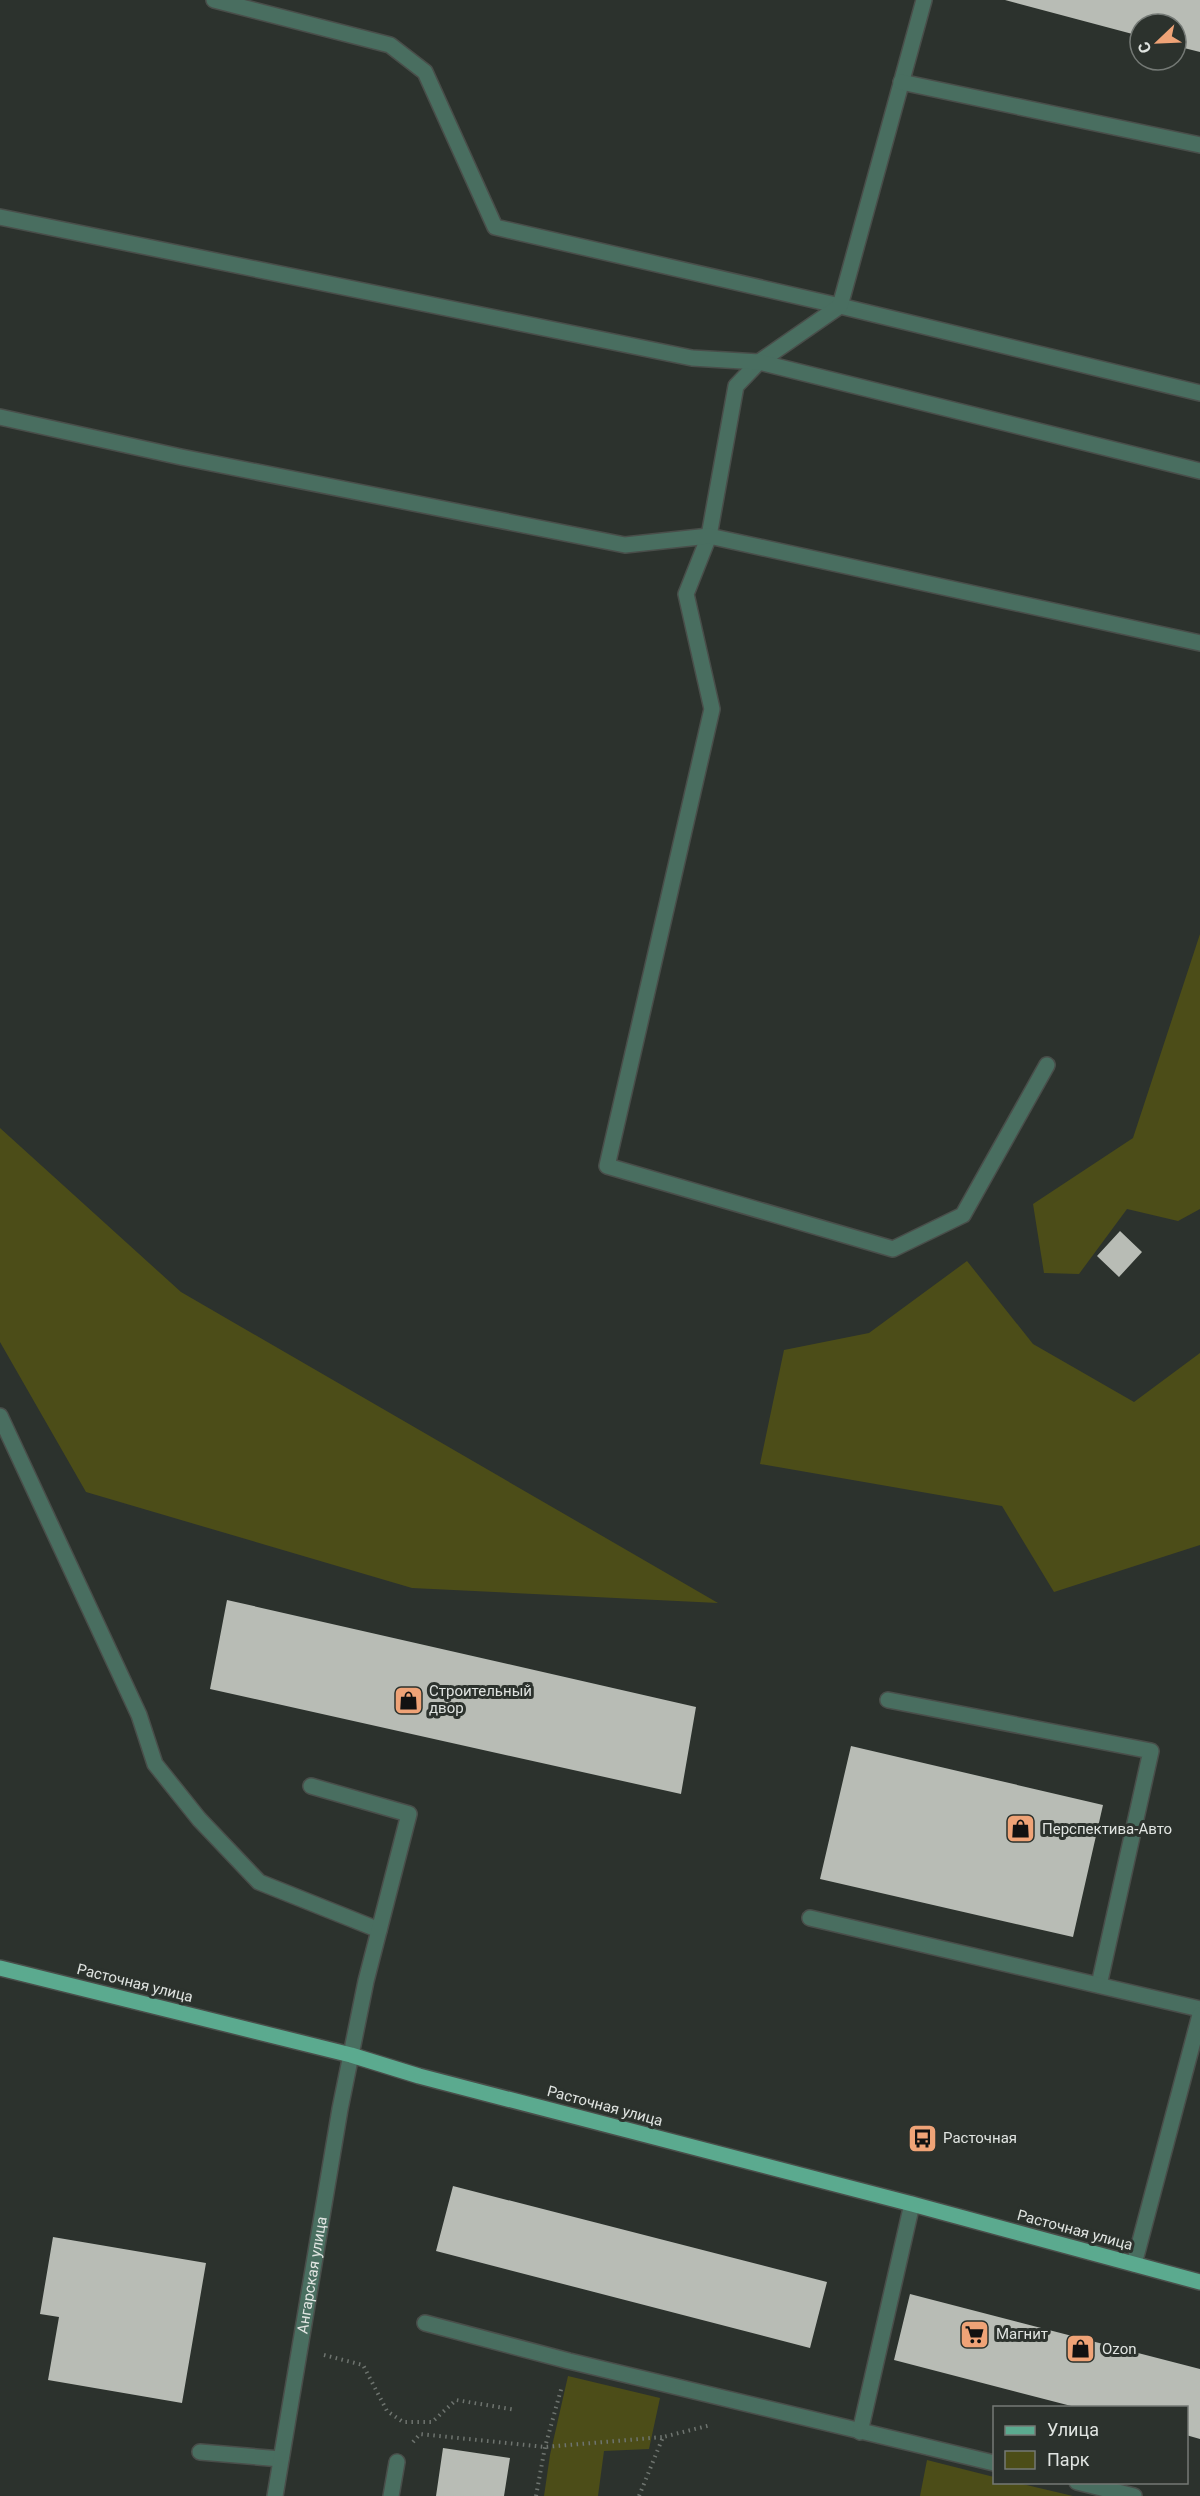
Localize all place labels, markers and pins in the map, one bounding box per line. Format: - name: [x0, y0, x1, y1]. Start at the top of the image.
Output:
- place label: Строительный двор: [429, 1682, 532, 1717]
- shop icon: Строительный двор: [392, 1684, 424, 1716]
- shop icon: Перспектива-Авто: [1005, 1813, 1037, 1845]
- place label: Перспектива-Авто: [1042, 1820, 1172, 1838]
- bus stop icon: Расточная: [906, 2122, 938, 2154]
- place label: Расточная: [943, 2129, 1017, 2147]
- supermarket icon: Магнит: [959, 2318, 991, 2350]
- place label: Магнит: [996, 2325, 1048, 2343]
- shop icon: Ozon: [1065, 2333, 1097, 2365]
- place label: Ozon: [1102, 2340, 1136, 2358]

